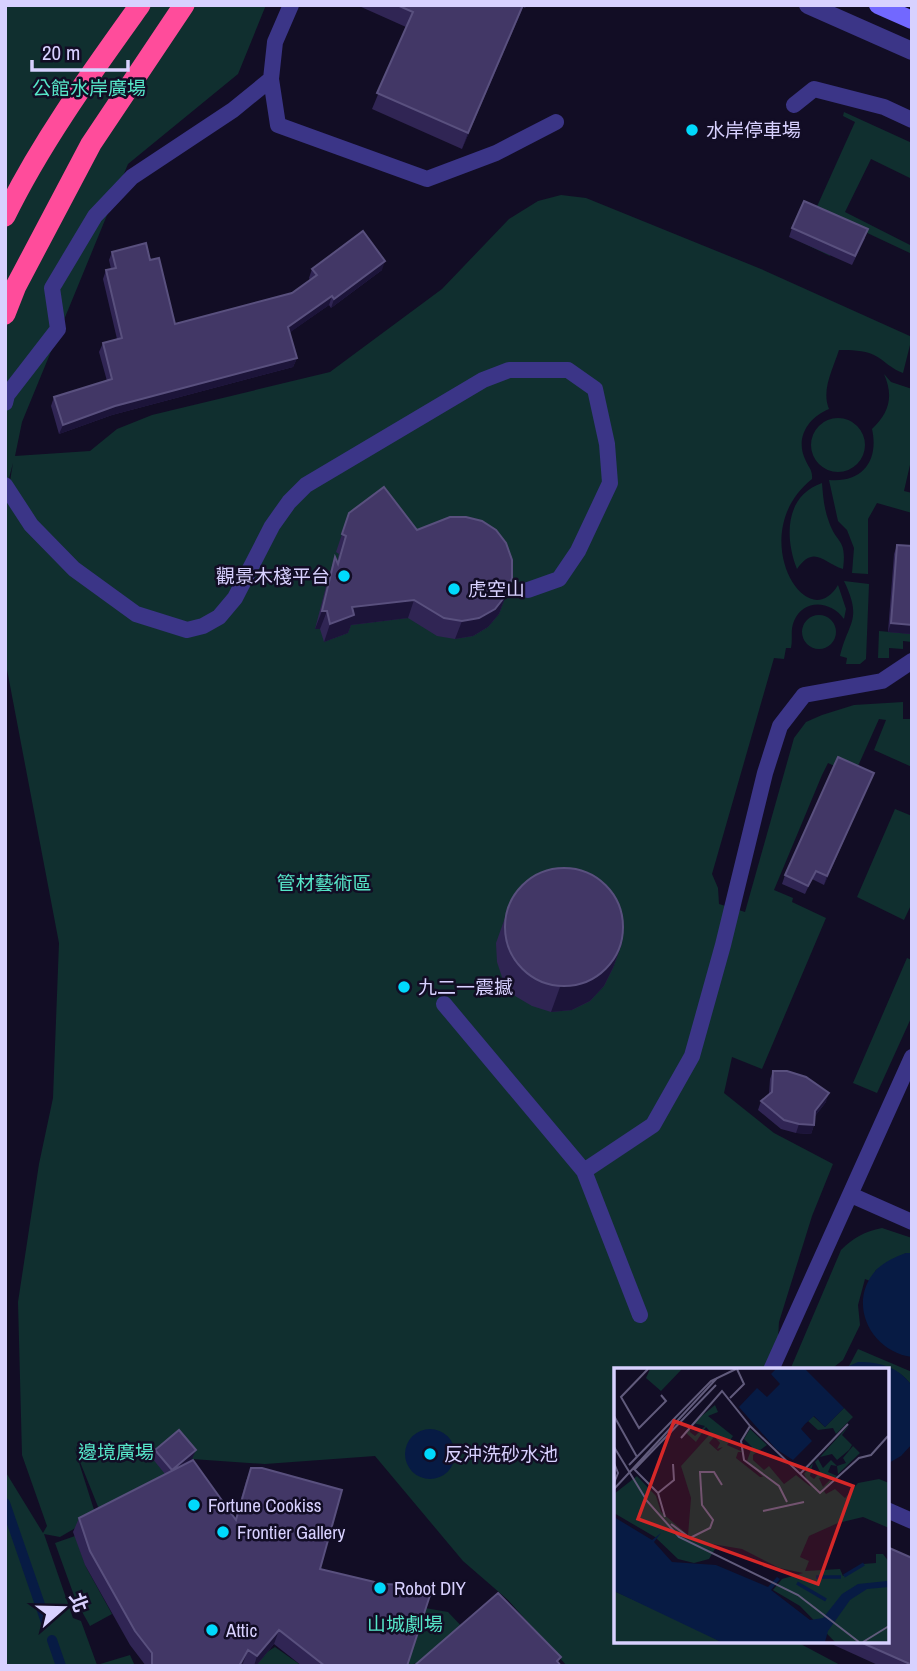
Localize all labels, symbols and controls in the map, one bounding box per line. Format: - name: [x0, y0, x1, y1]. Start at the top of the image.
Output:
- scale bar: [32, 28, 128, 72]
- text: 20 m: [42, 38, 80, 67]
- park label: 公館水岸廣場: [32, 75, 146, 101]
- place label: 水岸停車場: [706, 117, 801, 143]
- marker: 水岸停車場: [684, 122, 700, 138]
- place label: 觀景木棧平台: [216, 563, 330, 589]
- marker: 觀景木棧平台: [336, 568, 352, 584]
- place label: 虎空山: [468, 576, 525, 602]
- marker: 虎空山: [446, 581, 462, 597]
- park label: 管材藝術區: [276, 870, 372, 896]
- place label: 九二一震撼: [418, 974, 513, 1000]
- marker: 九二一震撼: [396, 979, 412, 995]
- inset map: [614, 1368, 889, 1643]
- park label: 邊境廣場: [78, 1439, 154, 1465]
- place label: 反沖洗砂水池: [444, 1441, 558, 1467]
- marker: 反沖洗砂水池: [422, 1446, 438, 1462]
- place label: Fortune Cookiss: [208, 1492, 322, 1518]
- marker: Fortune Cookiss: [186, 1497, 202, 1513]
- place label: Frontier Gallery: [237, 1519, 345, 1545]
- marker: Frontier Gallery: [215, 1524, 231, 1540]
- north arrow: [28, 1573, 98, 1643]
- place label: Robot DIY: [394, 1575, 466, 1601]
- marker: Robot DIY: [372, 1580, 388, 1596]
- text: 北: [64, 1589, 94, 1616]
- park label: 山城劇場: [367, 1611, 443, 1637]
- place label: Attic: [225, 1617, 257, 1643]
- marker: Attic: [204, 1622, 220, 1638]

